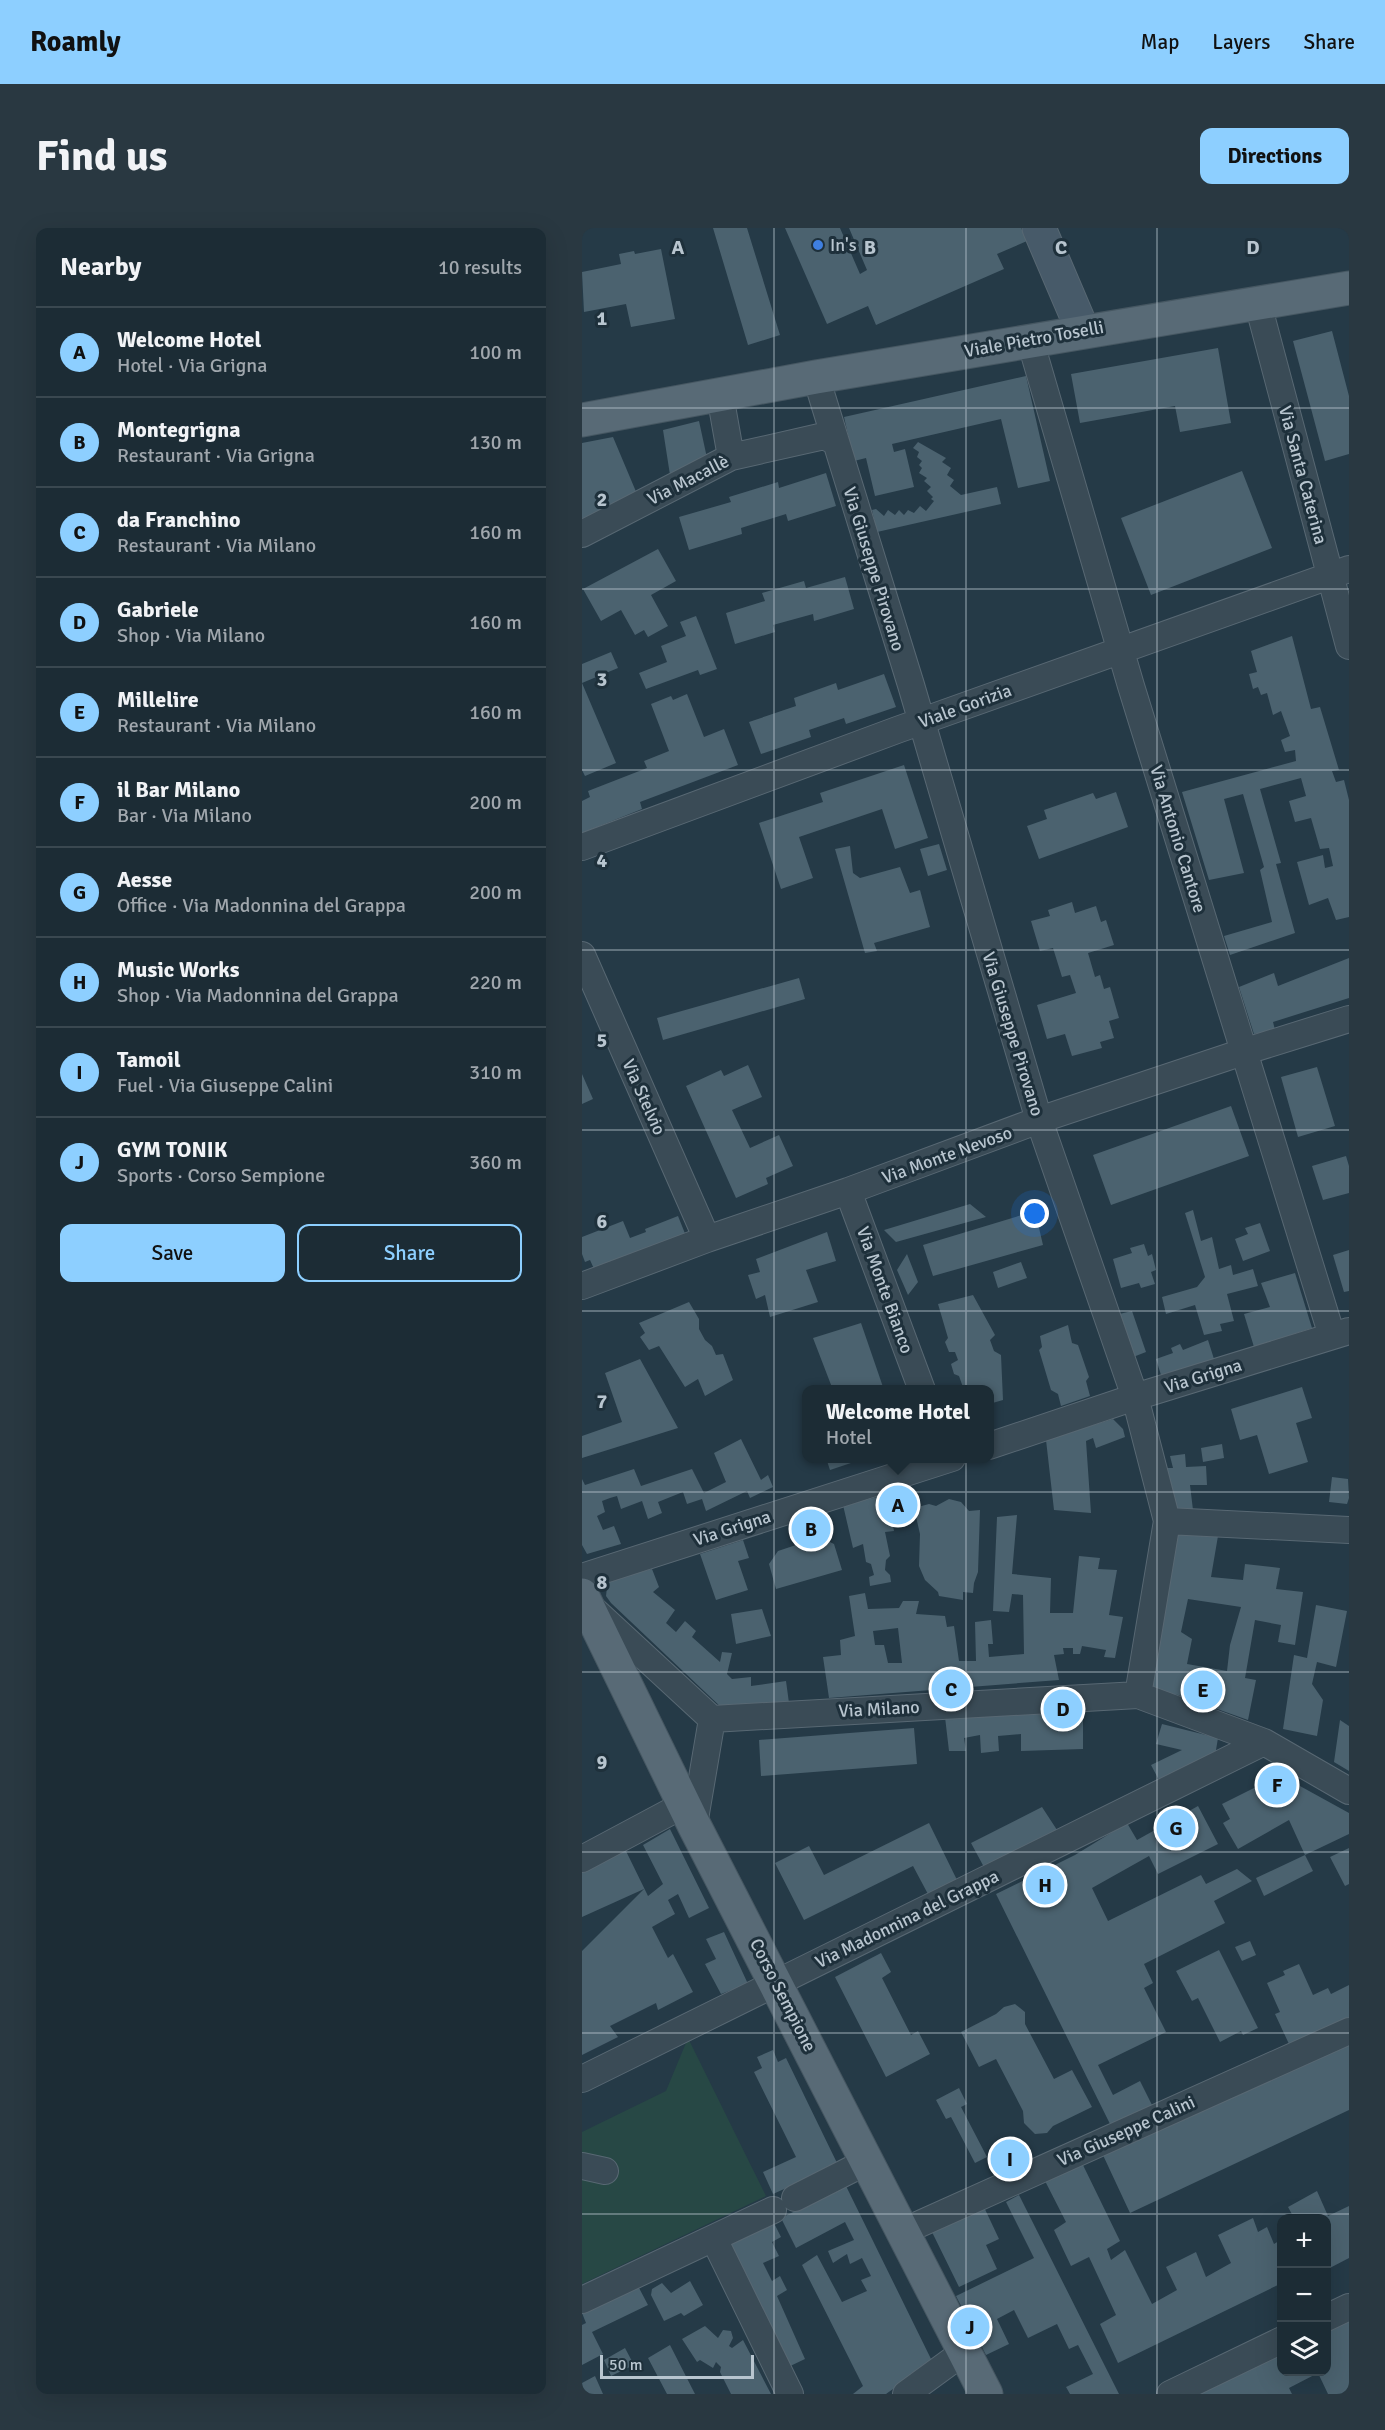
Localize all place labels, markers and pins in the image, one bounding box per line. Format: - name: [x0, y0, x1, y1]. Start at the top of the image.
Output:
- place label: In's: [830, 234, 857, 256]
- marker: In's: [811, 238, 825, 252]
- pin: A: [878, 1482, 918, 1528]
- pin: B: [792, 1506, 830, 1552]
- pin: C: [932, 1666, 970, 1712]
- pin: E: [1184, 1668, 1222, 1712]
- pin: D: [1044, 1686, 1082, 1732]
- pin: F: [1258, 1762, 1296, 1808]
- pin: G: [1156, 1806, 1196, 1850]
- pin: H: [1026, 1862, 1064, 1908]
- pin: I: [990, 2136, 1030, 2182]
- pin: J: [950, 2304, 990, 2350]

